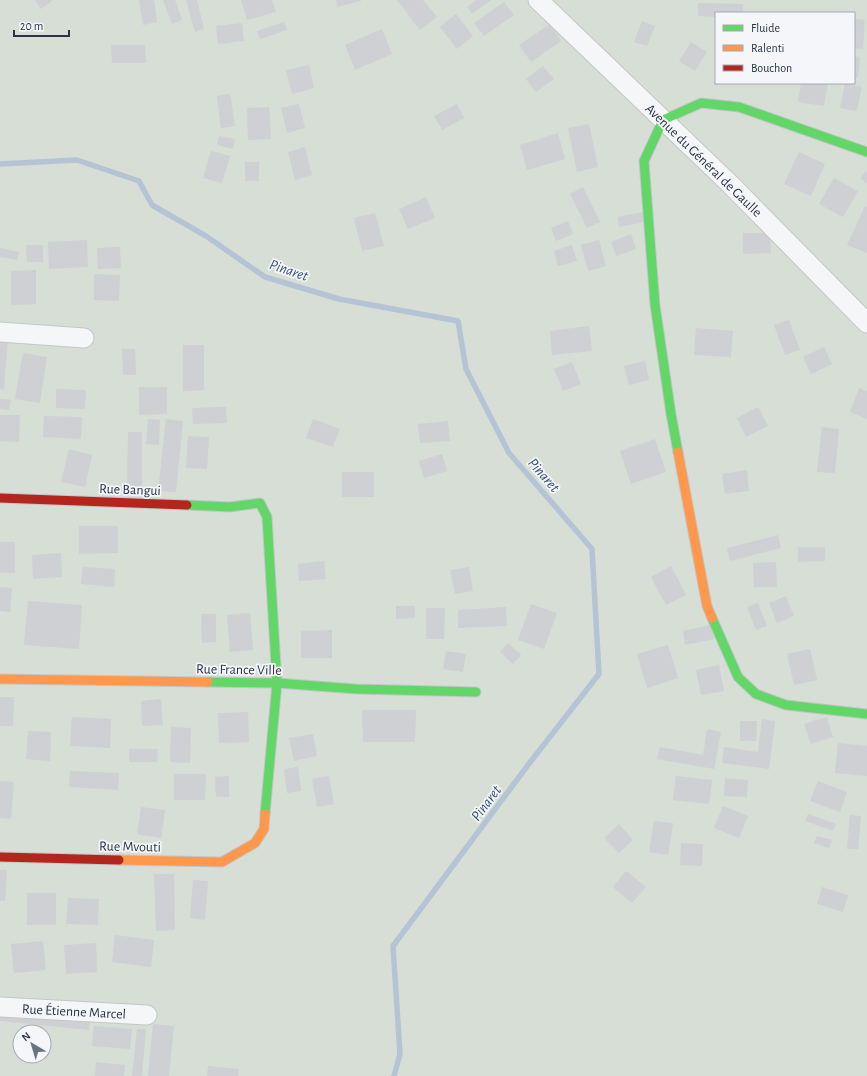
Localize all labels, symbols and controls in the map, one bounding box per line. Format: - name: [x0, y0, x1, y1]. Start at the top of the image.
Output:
- scale bar: [14, 12, 69, 38]
- legend: [715, 12, 855, 84]
- text: 20 m: [20, 20, 43, 32]
- text: Fluide: [751, 22, 780, 34]
- text: Ralenti: [751, 42, 784, 54]
- text: Bouchon: [751, 62, 792, 74]
- street label: Avenue du Général de Gaulle: [642, 102, 764, 220]
- water label: Pinaret: [268, 257, 310, 284]
- water label: Pinaret: [525, 455, 562, 495]
- street label: Rue Bangui: [99, 482, 161, 498]
- street label: Rue France Ville: [196, 662, 282, 678]
- water label: Pinaret: [468, 783, 504, 824]
- street label: Rue Mvouti: [99, 839, 161, 855]
- street label: Rue Étienne Marcel: [22, 999, 127, 1022]
- north arrow: [12, 1024, 52, 1064]
- text: N: [20, 1030, 33, 1043]

